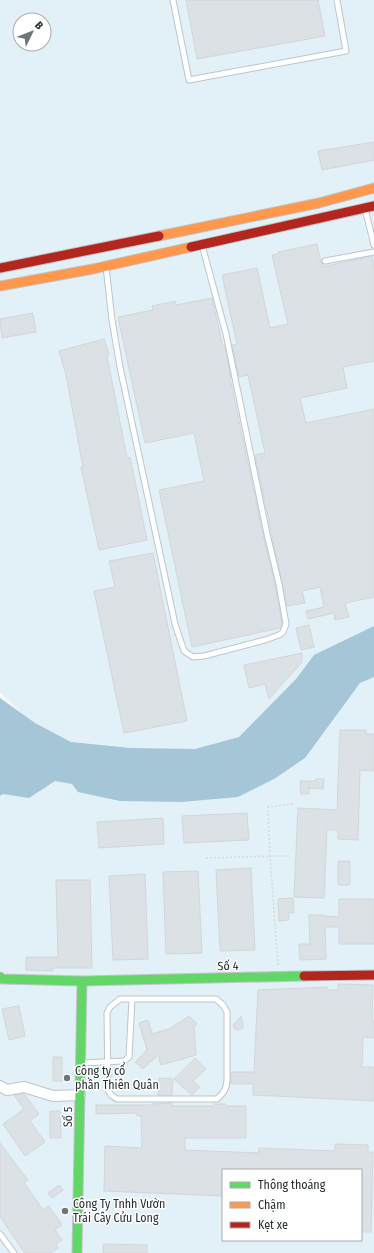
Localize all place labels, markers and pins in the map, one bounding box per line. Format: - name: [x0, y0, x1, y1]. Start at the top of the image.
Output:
- place label: Công ty cổ phần Thiên Quân: [75, 1062, 159, 1092]
- marker: Công ty cổ phần Thiên Quân: [62, 1073, 72, 1083]
- place label: Công Ty Tnhh Vườn Trái Cây Cửu Long: [73, 1197, 165, 1225]
- marker: Công Ty Tnhh Vườn Trái Cây Cửu Long: [60, 1206, 70, 1216]

